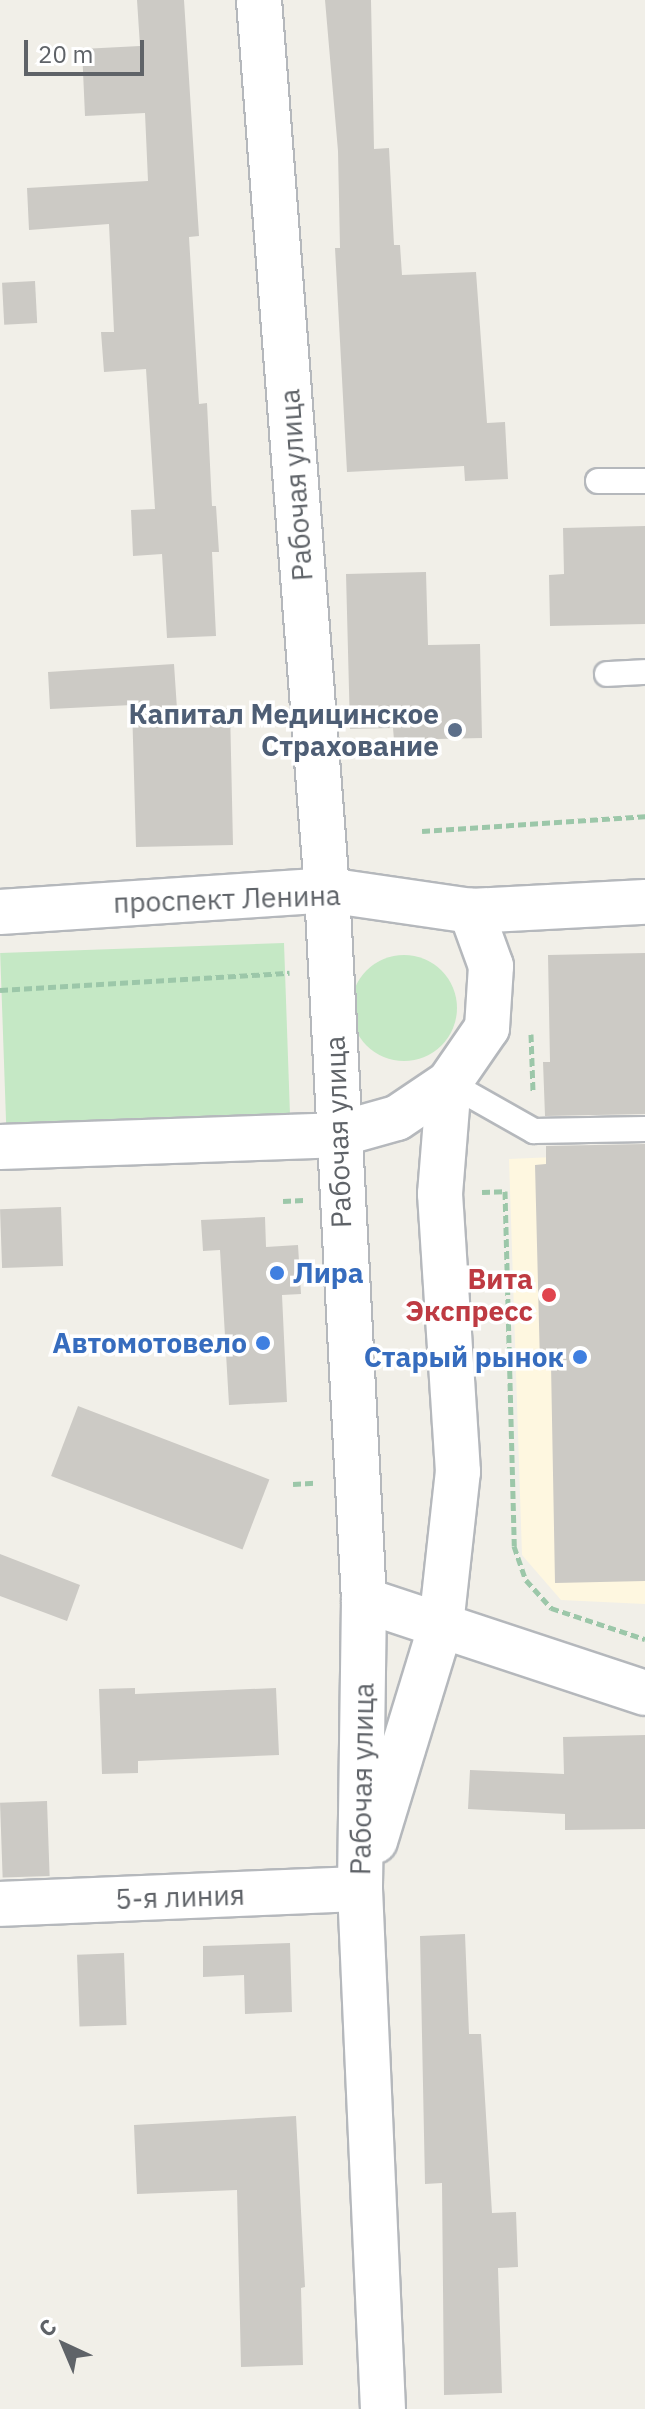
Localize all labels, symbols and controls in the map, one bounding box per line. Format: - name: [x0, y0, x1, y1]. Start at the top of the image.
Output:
- scale bar: [28, 24, 148, 74]
- text: 20 m: [38, 38, 93, 70]
- street label: Рабочая улица: [273, 388, 319, 582]
- place label: Капитал Медицинское Страхование: [129, 697, 439, 763]
- marker: Капитал Медицинское Страхование: [446, 721, 464, 739]
- street label: проспект Ленина: [113, 878, 341, 920]
- street label: Рабочая улица: [318, 1035, 358, 1229]
- place label: Лира: [293, 1256, 364, 1290]
- place label: Вита Экспресс: [405, 1262, 533, 1328]
- marker: Лира: [268, 1264, 286, 1282]
- marker: Вита Экспресс: [540, 1286, 558, 1304]
- place label: Автомотовело: [52, 1326, 247, 1360]
- marker: Автомотовело: [254, 1334, 272, 1352]
- place label: Старый рынок: [364, 1340, 564, 1374]
- marker: Старый рынок: [571, 1348, 589, 1366]
- street label: Рабочая улица: [344, 1683, 380, 1875]
- street label: 5-я линия: [115, 1878, 245, 1916]
- north arrow: [24, 2305, 104, 2385]
- text: С: [32, 2312, 62, 2343]

